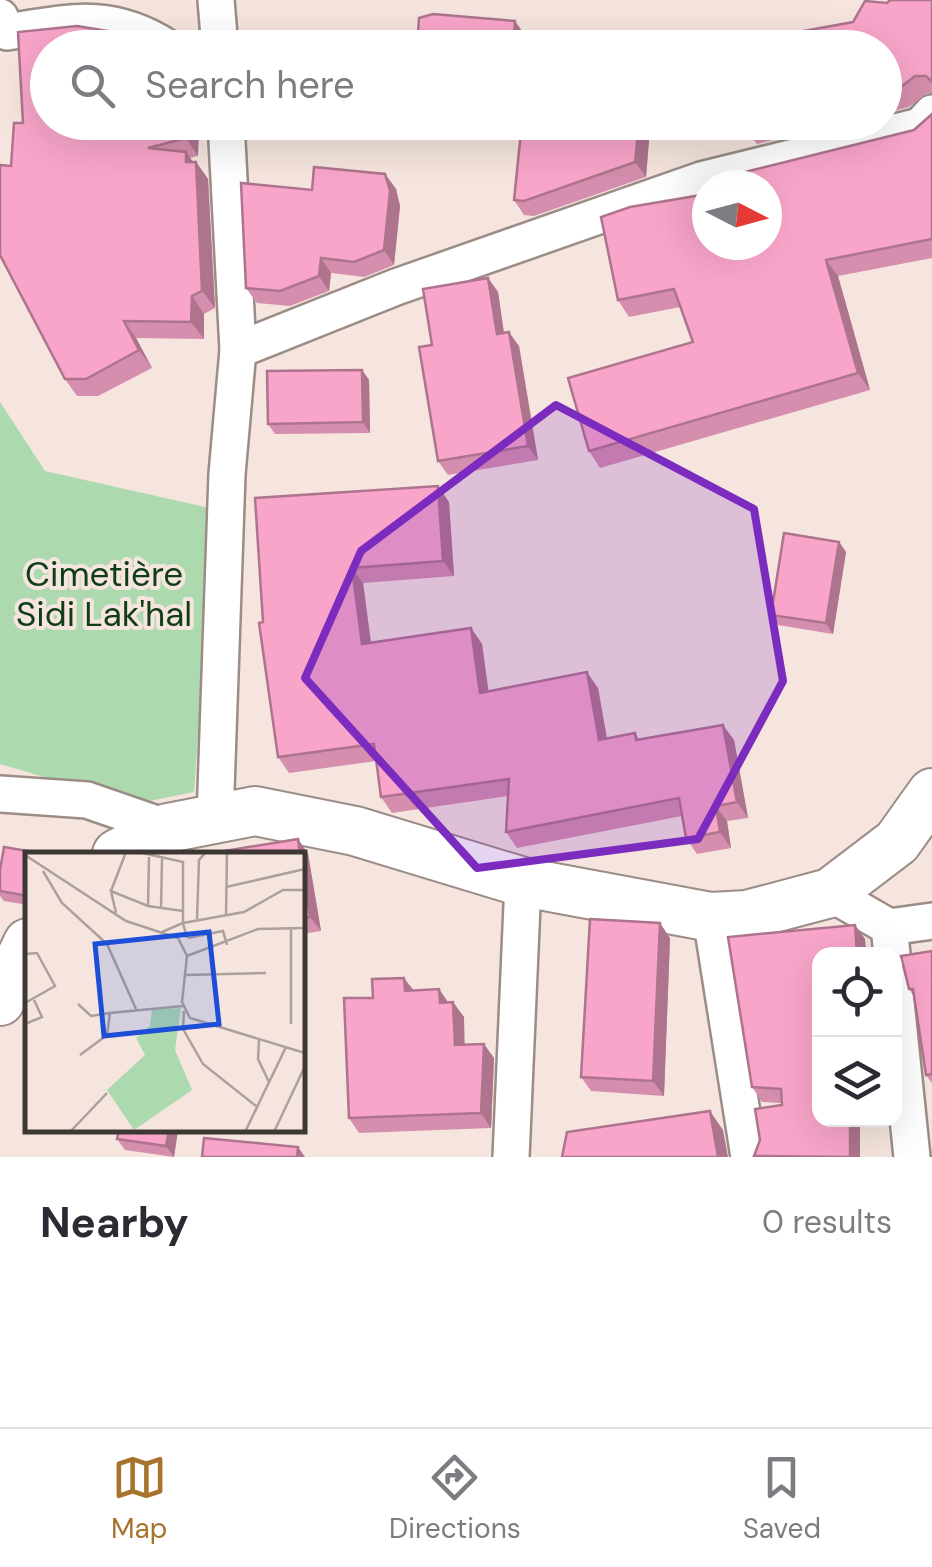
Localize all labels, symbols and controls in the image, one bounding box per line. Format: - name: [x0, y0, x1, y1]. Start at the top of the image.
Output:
- search box: [30, 30, 902, 140]
- icon: search: [65, 58, 120, 113]
- text: Search here: [145, 60, 355, 110]
- north arrow: [692, 170, 782, 260]
- park label: Cimetière Sidi Lak'hal: [16, 551, 192, 637]
- inset map: [25, 852, 305, 1132]
- map controls: [812, 947, 902, 1127]
- button: locate: [812, 947, 902, 1037]
- button: layers: [812, 1037, 902, 1127]
- text: Nearby: [40, 1195, 189, 1250]
- text: 0 results: [762, 1201, 892, 1243]
- tab: Map: [111, 1450, 167, 1547]
- tab: Directions: [389, 1450, 521, 1547]
- tab: Saved: [743, 1450, 821, 1547]

